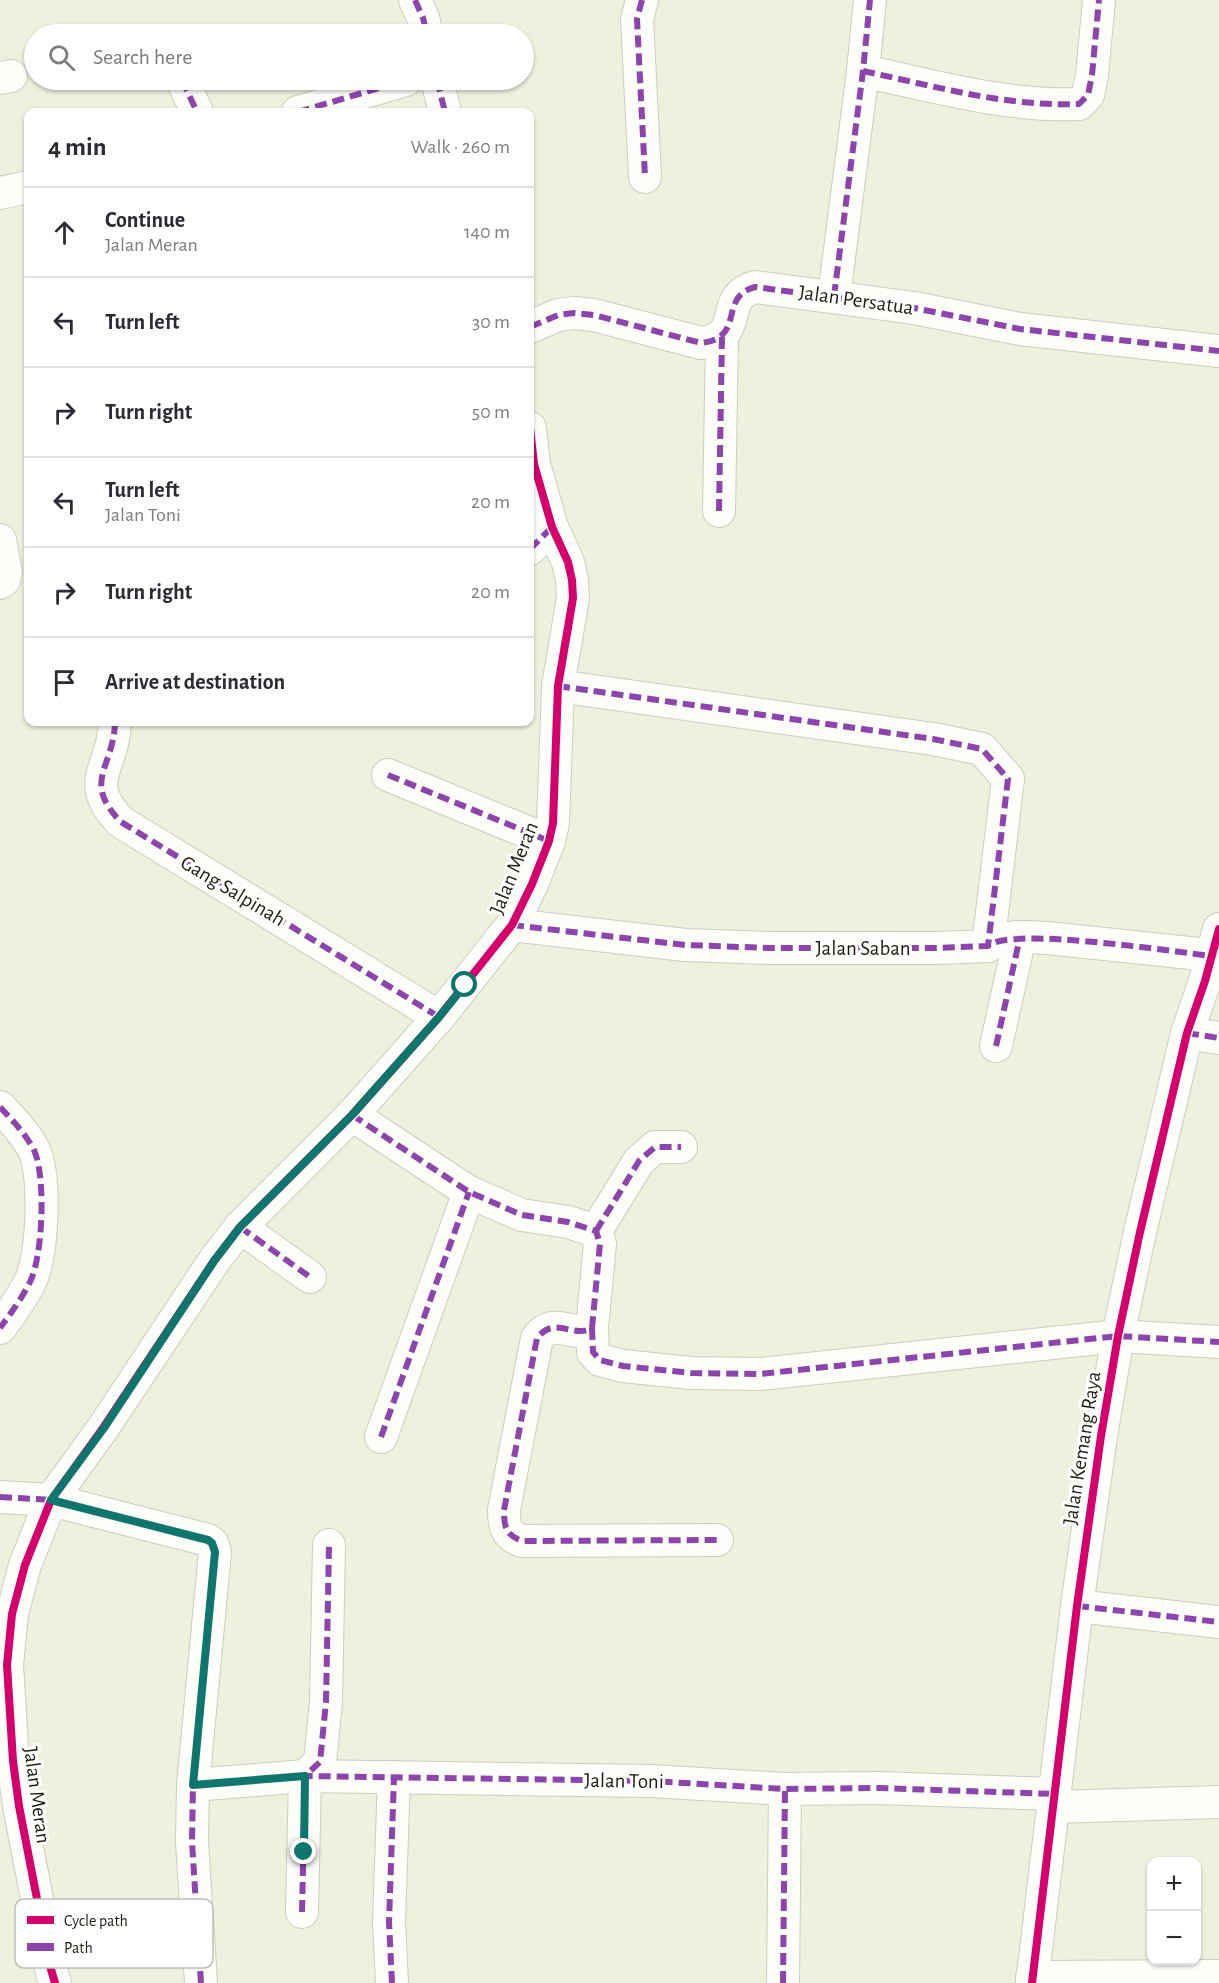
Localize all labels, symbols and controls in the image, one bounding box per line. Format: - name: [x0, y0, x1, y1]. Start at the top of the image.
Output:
- search box: [24, 24, 534, 90]
- icon: search: [45, 41, 78, 74]
- text: Search here: [93, 46, 192, 68]
- text: 4 min: [48, 134, 107, 160]
- text: Walk · 260 m: [410, 137, 510, 157]
- text: Continue: [105, 209, 185, 231]
- icon: ahead: [48, 216, 81, 249]
- text: 140 m: [464, 222, 510, 242]
- text: Jalan Meran: [105, 235, 198, 255]
- street label: Jalan Persatua: [797, 282, 915, 319]
- icon: left: [48, 306, 81, 339]
- text: Turn left: [105, 311, 179, 333]
- text: 30 m: [472, 312, 510, 332]
- icon: right: [48, 396, 81, 429]
- text: Turn right: [105, 401, 192, 423]
- text: 50 m: [472, 402, 510, 422]
- text: Turn left: [105, 479, 179, 501]
- icon: left: [48, 486, 81, 519]
- text: 20 m: [471, 492, 510, 512]
- text: Jalan Toni: [105, 505, 181, 525]
- icon: right: [48, 576, 81, 609]
- text: Turn right: [105, 581, 192, 603]
- text: 20 m: [471, 582, 510, 602]
- icon: arrive: [48, 666, 81, 699]
- text: Arrive at destination: [105, 671, 285, 693]
- street label: Jalan Meran: [486, 819, 542, 917]
- street label: Gang Salpinah: [177, 852, 289, 930]
- street label: Jalan Saban: [815, 938, 911, 959]
- route start: [451, 971, 477, 997]
- street label: Jalan Kemang Raya: [1059, 1369, 1105, 1526]
- street label: Jalan Meran: [20, 1745, 54, 1845]
- street label: Jalan Toni: [584, 1770, 664, 1792]
- route end: [290, 1838, 316, 1864]
- map controls: [1147, 1857, 1201, 1965]
- button: +: [1147, 1857, 1201, 1911]
- legend: [15, 1899, 213, 1968]
- button: −: [1147, 1911, 1201, 1965]
- text: Cycle path: [64, 1913, 128, 1930]
- text: Path: [64, 1940, 93, 1956]

